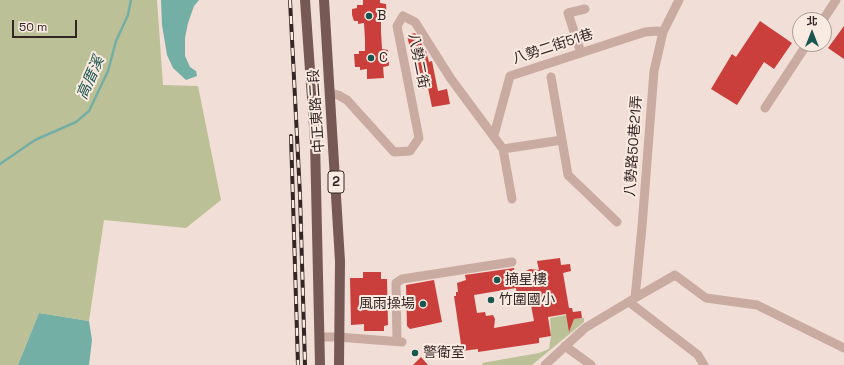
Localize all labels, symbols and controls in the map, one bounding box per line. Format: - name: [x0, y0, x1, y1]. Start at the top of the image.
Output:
- place label: B: [377, 8, 386, 24]
- marker: B: [364, 11, 374, 21]
- scale bar: [14, 12, 79, 38]
- north arrow: [792, 12, 832, 52]
- text: 北: [807, 14, 818, 28]
- text: 50 m: [19, 19, 47, 35]
- street label: 八勢二街51巷: [510, 26, 596, 68]
- street label: 八勢二街: [404, 32, 432, 90]
- place label: C: [379, 50, 388, 66]
- marker: C: [366, 53, 376, 63]
- water label: 高厝溪: [74, 54, 108, 102]
- street label: 中正東路二段: [306, 69, 328, 153]
- street label: 八勢路50巷21弄: [622, 95, 646, 197]
- road number: 2: [328, 171, 344, 193]
- place label: 摘星樓: [505, 272, 547, 288]
- marker: 摘星樓: [492, 275, 502, 285]
- place label: 竹圍國小: [499, 292, 555, 308]
- marker: 竹圍國小: [486, 295, 496, 305]
- place label: 風雨操場: [359, 296, 415, 312]
- marker: 風雨操場: [418, 299, 428, 309]
- place label: 警衛室: [423, 345, 465, 361]
- marker: 警衛室: [410, 348, 420, 358]

